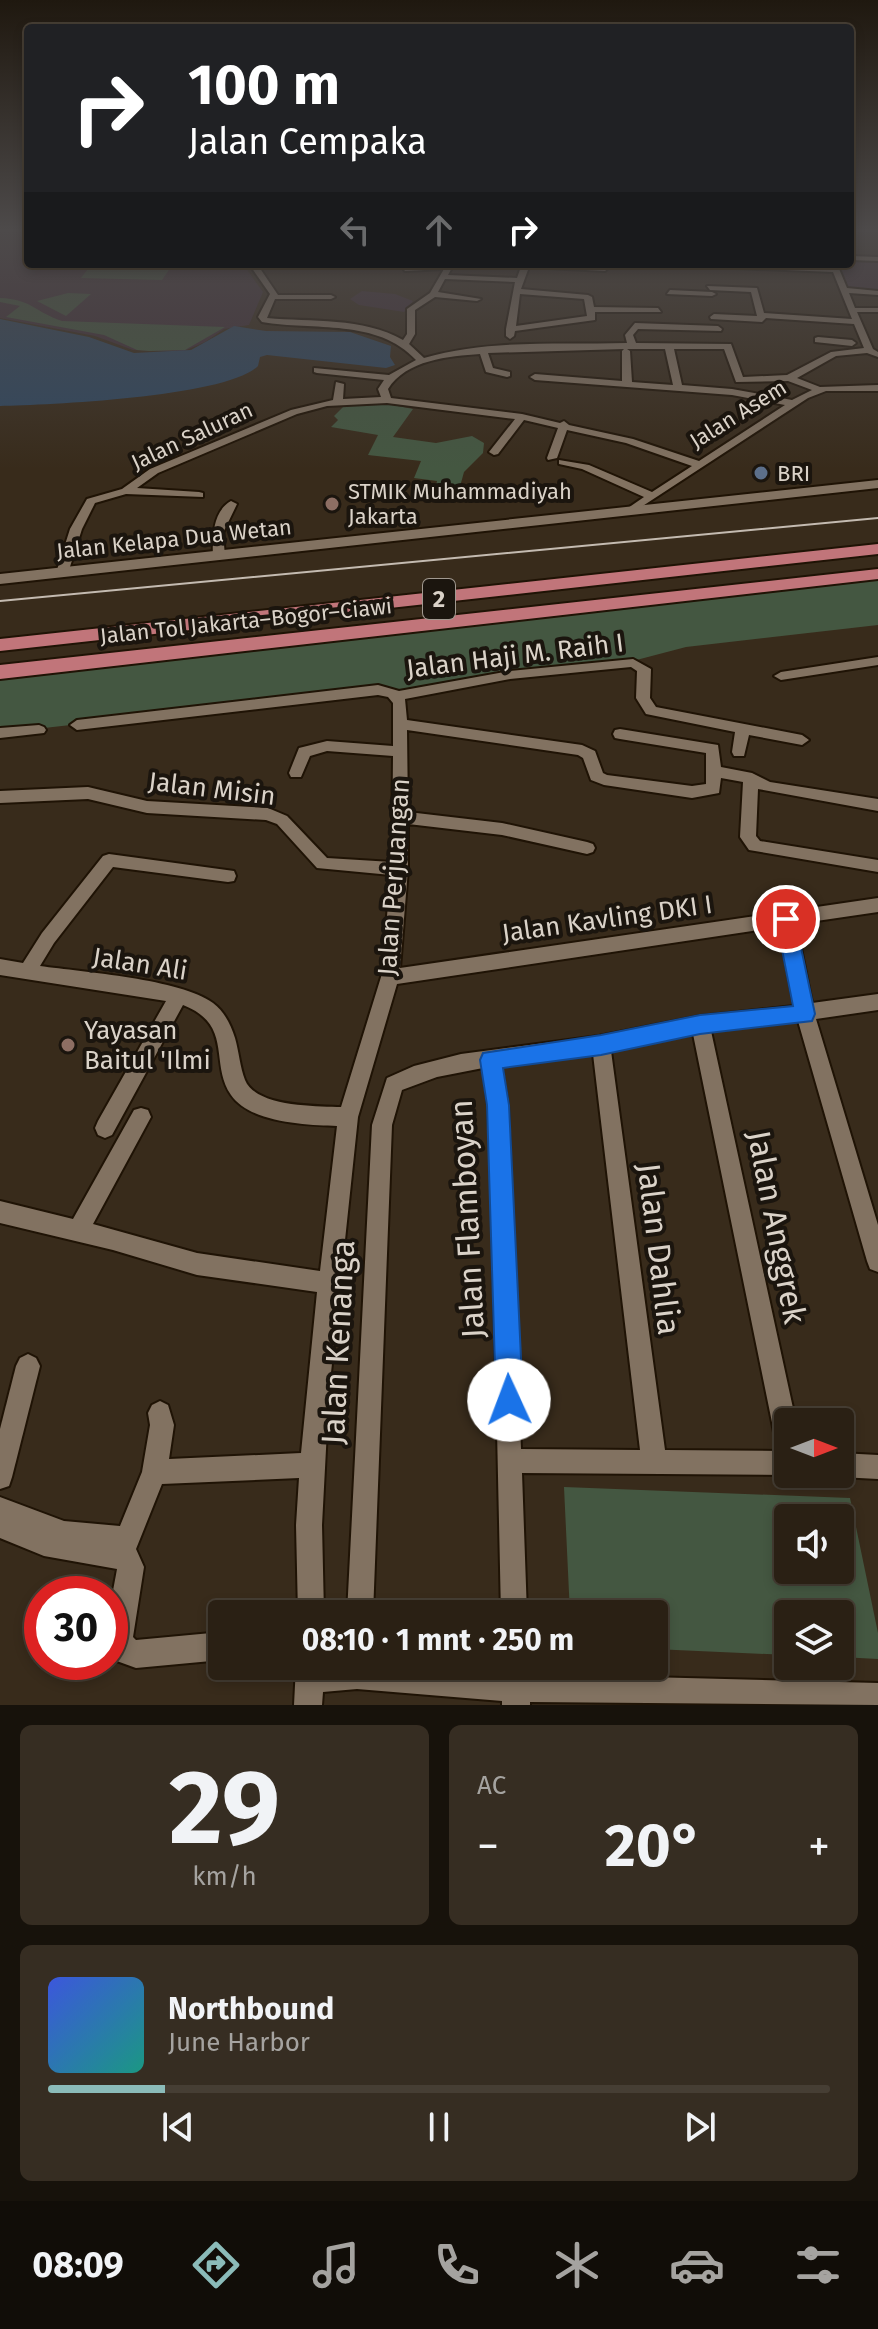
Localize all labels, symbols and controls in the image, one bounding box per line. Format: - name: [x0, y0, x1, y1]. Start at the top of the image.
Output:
- text: 100 m: [188, 52, 340, 119]
- icon: right: [56, 56, 160, 160]
- text: Jalan Cempaka: [188, 120, 427, 164]
- icon: left: [333, 208, 377, 252]
- icon: ahead: [417, 208, 461, 252]
- icon: right: [501, 208, 545, 252]
- street label: Jalan Asem: [685, 374, 791, 454]
- street label: Jalan Saluran: [127, 396, 257, 476]
- place label: BRI: [777, 460, 810, 487]
- marker: BRI: [752, 464, 770, 482]
- place label: STMIK Muhammadiyah Jakarta: [348, 478, 572, 530]
- marker: STMIK Muhammadiyah Jakarta: [323, 495, 341, 513]
- street label: Jalan Kelapa Dua Wetan: [55, 513, 293, 565]
- road number: 2: [423, 579, 455, 619]
- street label: Jalan Tol Jakarta–Bogor–Ciawi: [99, 592, 393, 650]
- street label: Jalan Haji M. Raih I: [405, 627, 625, 685]
- street label: Jalan Misin: [147, 766, 277, 812]
- street label: Jalan Perjuangan: [372, 777, 416, 977]
- pin: [752, 885, 820, 953]
- street label: Jalan Kavling DKI I: [500, 889, 714, 949]
- icon: arrive: [764, 897, 808, 941]
- street label: Jalan Ali: [90, 941, 190, 987]
- place label: Yayasan Baitul 'Ilmi: [84, 1015, 211, 1076]
- marker: Yayasan Baitul 'Ilmi: [59, 1036, 77, 1054]
- street label: Jalan Flamboyan: [442, 1099, 492, 1339]
- street label: Jalan Anggrek: [740, 1127, 814, 1328]
- street label: Jalan Dahlia: [630, 1161, 688, 1337]
- street label: Jalan Kenanga: [314, 1239, 362, 1445]
- position arrow: [467, 1358, 551, 1442]
- north arrow: [774, 1408, 854, 1488]
- map controls: [774, 1408, 854, 1680]
- button: sound: [774, 1504, 854, 1584]
- speed limit sign: 30: [24, 1576, 128, 1680]
- button: layers: [774, 1600, 854, 1680]
- text: 08:10 · 1 mnt · 250 m: [302, 1622, 574, 1658]
- text: 29: [169, 1746, 280, 1871]
- text: AC: [477, 1770, 506, 1801]
- text: 20°: [605, 1810, 702, 1882]
- text: −: [477, 1820, 499, 1873]
- text: +: [808, 1820, 830, 1873]
- text: km/h: [192, 1861, 257, 1892]
- text: Northbound: [168, 1991, 334, 2027]
- text: June Harbor: [168, 2027, 310, 2058]
- icon: previous: [156, 2105, 200, 2149]
- icon: pause: [417, 2105, 461, 2149]
- icon: next: [678, 2105, 722, 2149]
- icon: directions: [188, 2237, 244, 2293]
- icon: music: [308, 2237, 364, 2293]
- icon: phone: [429, 2237, 485, 2293]
- icon: climate: [549, 2237, 605, 2293]
- icon: car: [669, 2237, 725, 2293]
- icon: filters: [790, 2237, 846, 2293]
- text: 08:09: [32, 2243, 124, 2287]

